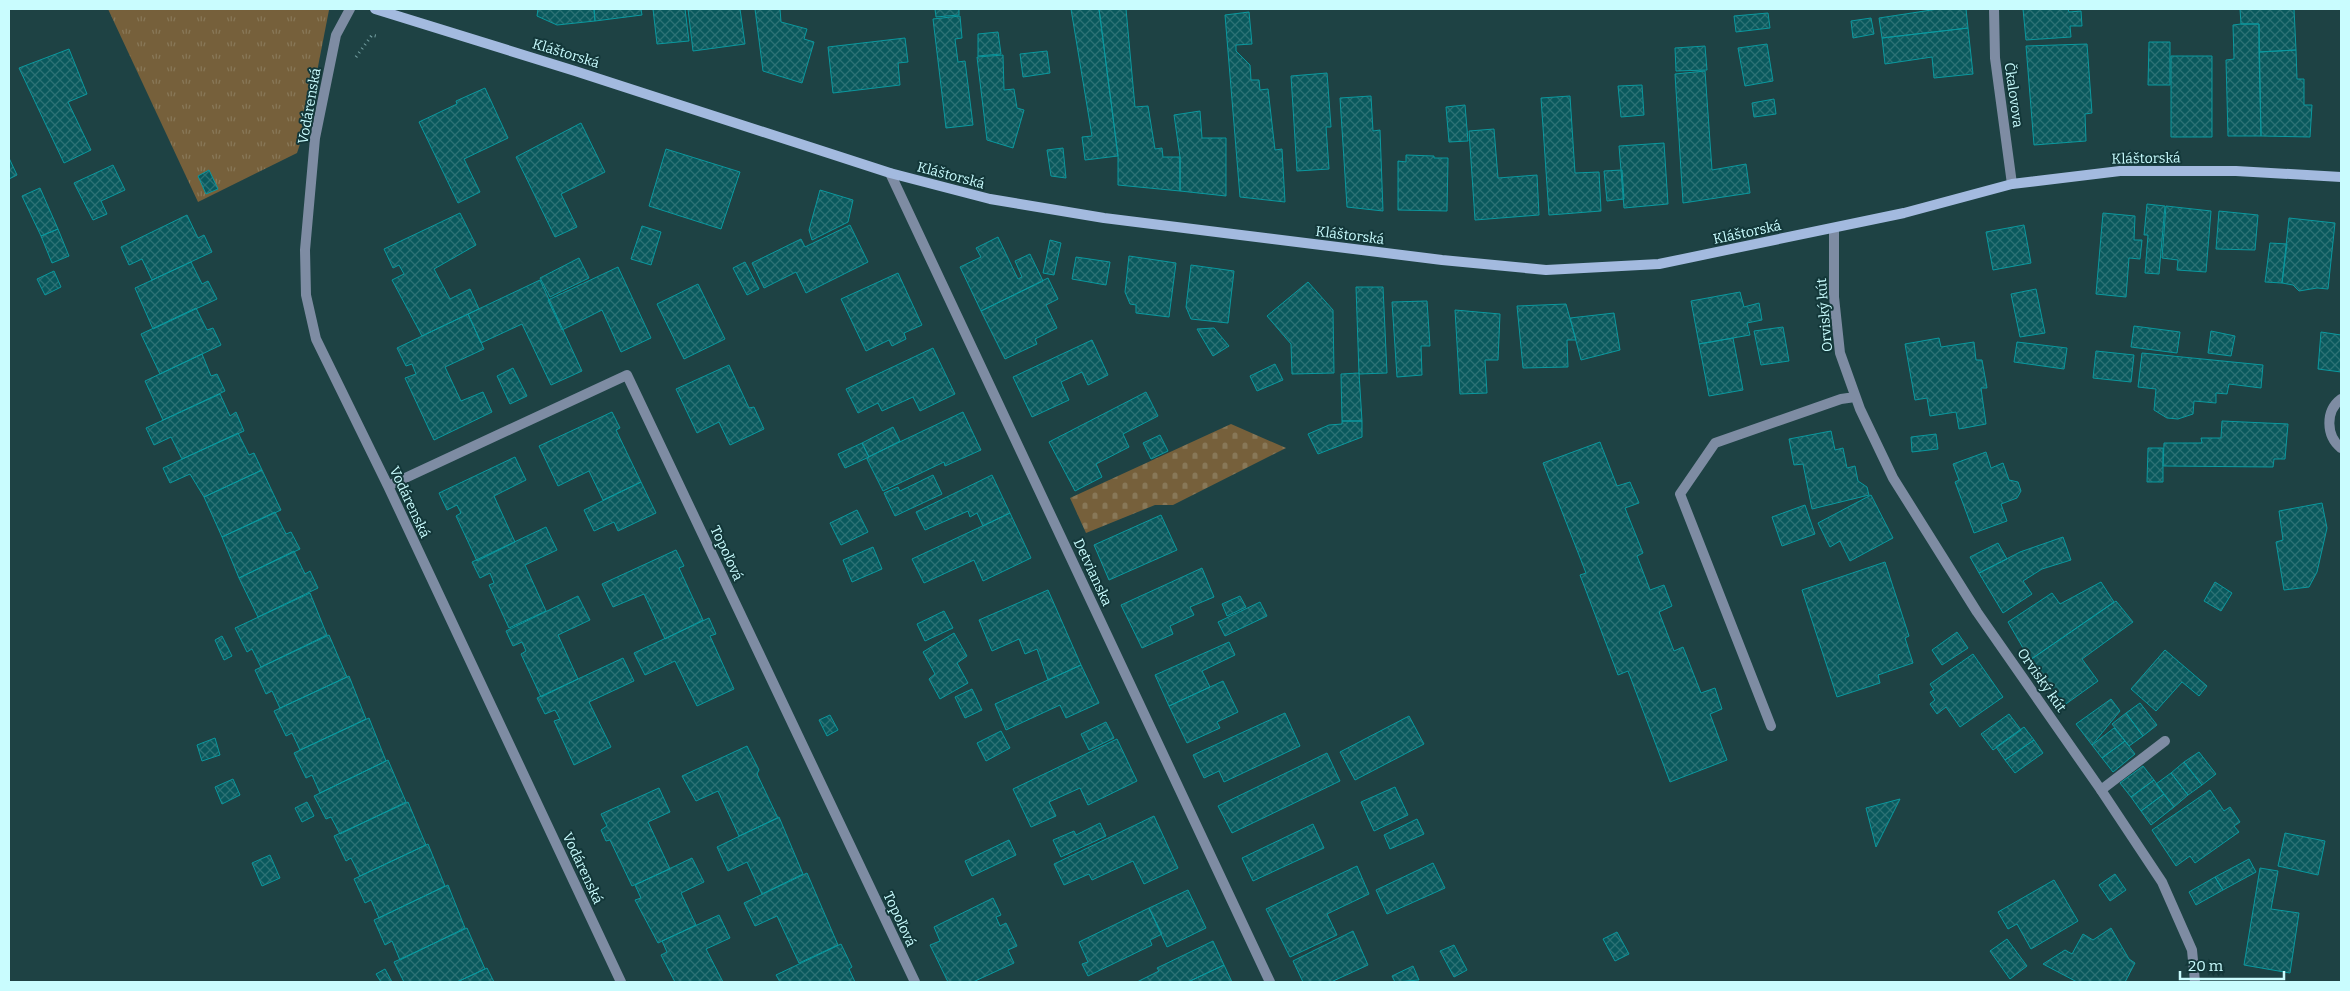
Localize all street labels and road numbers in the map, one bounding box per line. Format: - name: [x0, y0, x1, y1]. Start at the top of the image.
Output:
- street label: Kláštorská: [530, 35, 602, 72]
- street label: Čkalovova: [2001, 61, 2028, 129]
- street label: Vodárenská: [294, 66, 325, 145]
- street label: Kláštorská: [2111, 149, 2181, 168]
- street label: Kláštorská: [915, 158, 987, 193]
- street label: Kláštorská: [1712, 217, 1783, 248]
- street label: Kláštorská: [1315, 223, 1386, 248]
- street label: Orviský kút: [1813, 277, 1836, 353]
- street label: Vodárenská: [386, 464, 434, 541]
- street label: Topoľová: [706, 523, 747, 584]
- street label: Detvianska: [1070, 536, 1116, 609]
- street label: Orviský kút: [2013, 645, 2070, 716]
- street label: Vodárenská: [559, 830, 607, 907]
- street label: Topoľová: [879, 889, 920, 950]

